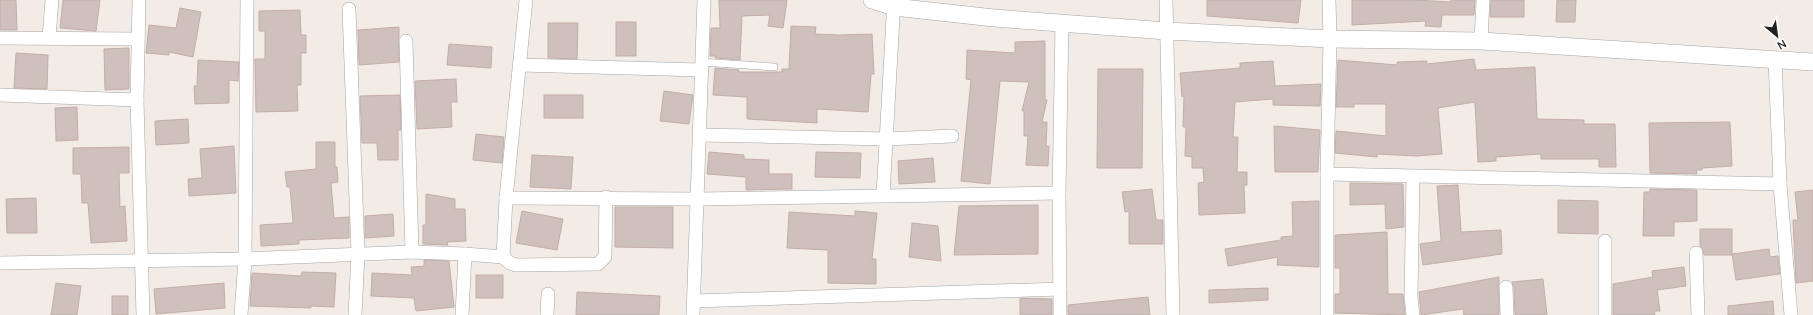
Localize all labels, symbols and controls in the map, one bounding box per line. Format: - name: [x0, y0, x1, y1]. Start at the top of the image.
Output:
- north arrow: [1757, 16, 1797, 56]
- text: N: [1774, 36, 1789, 53]

